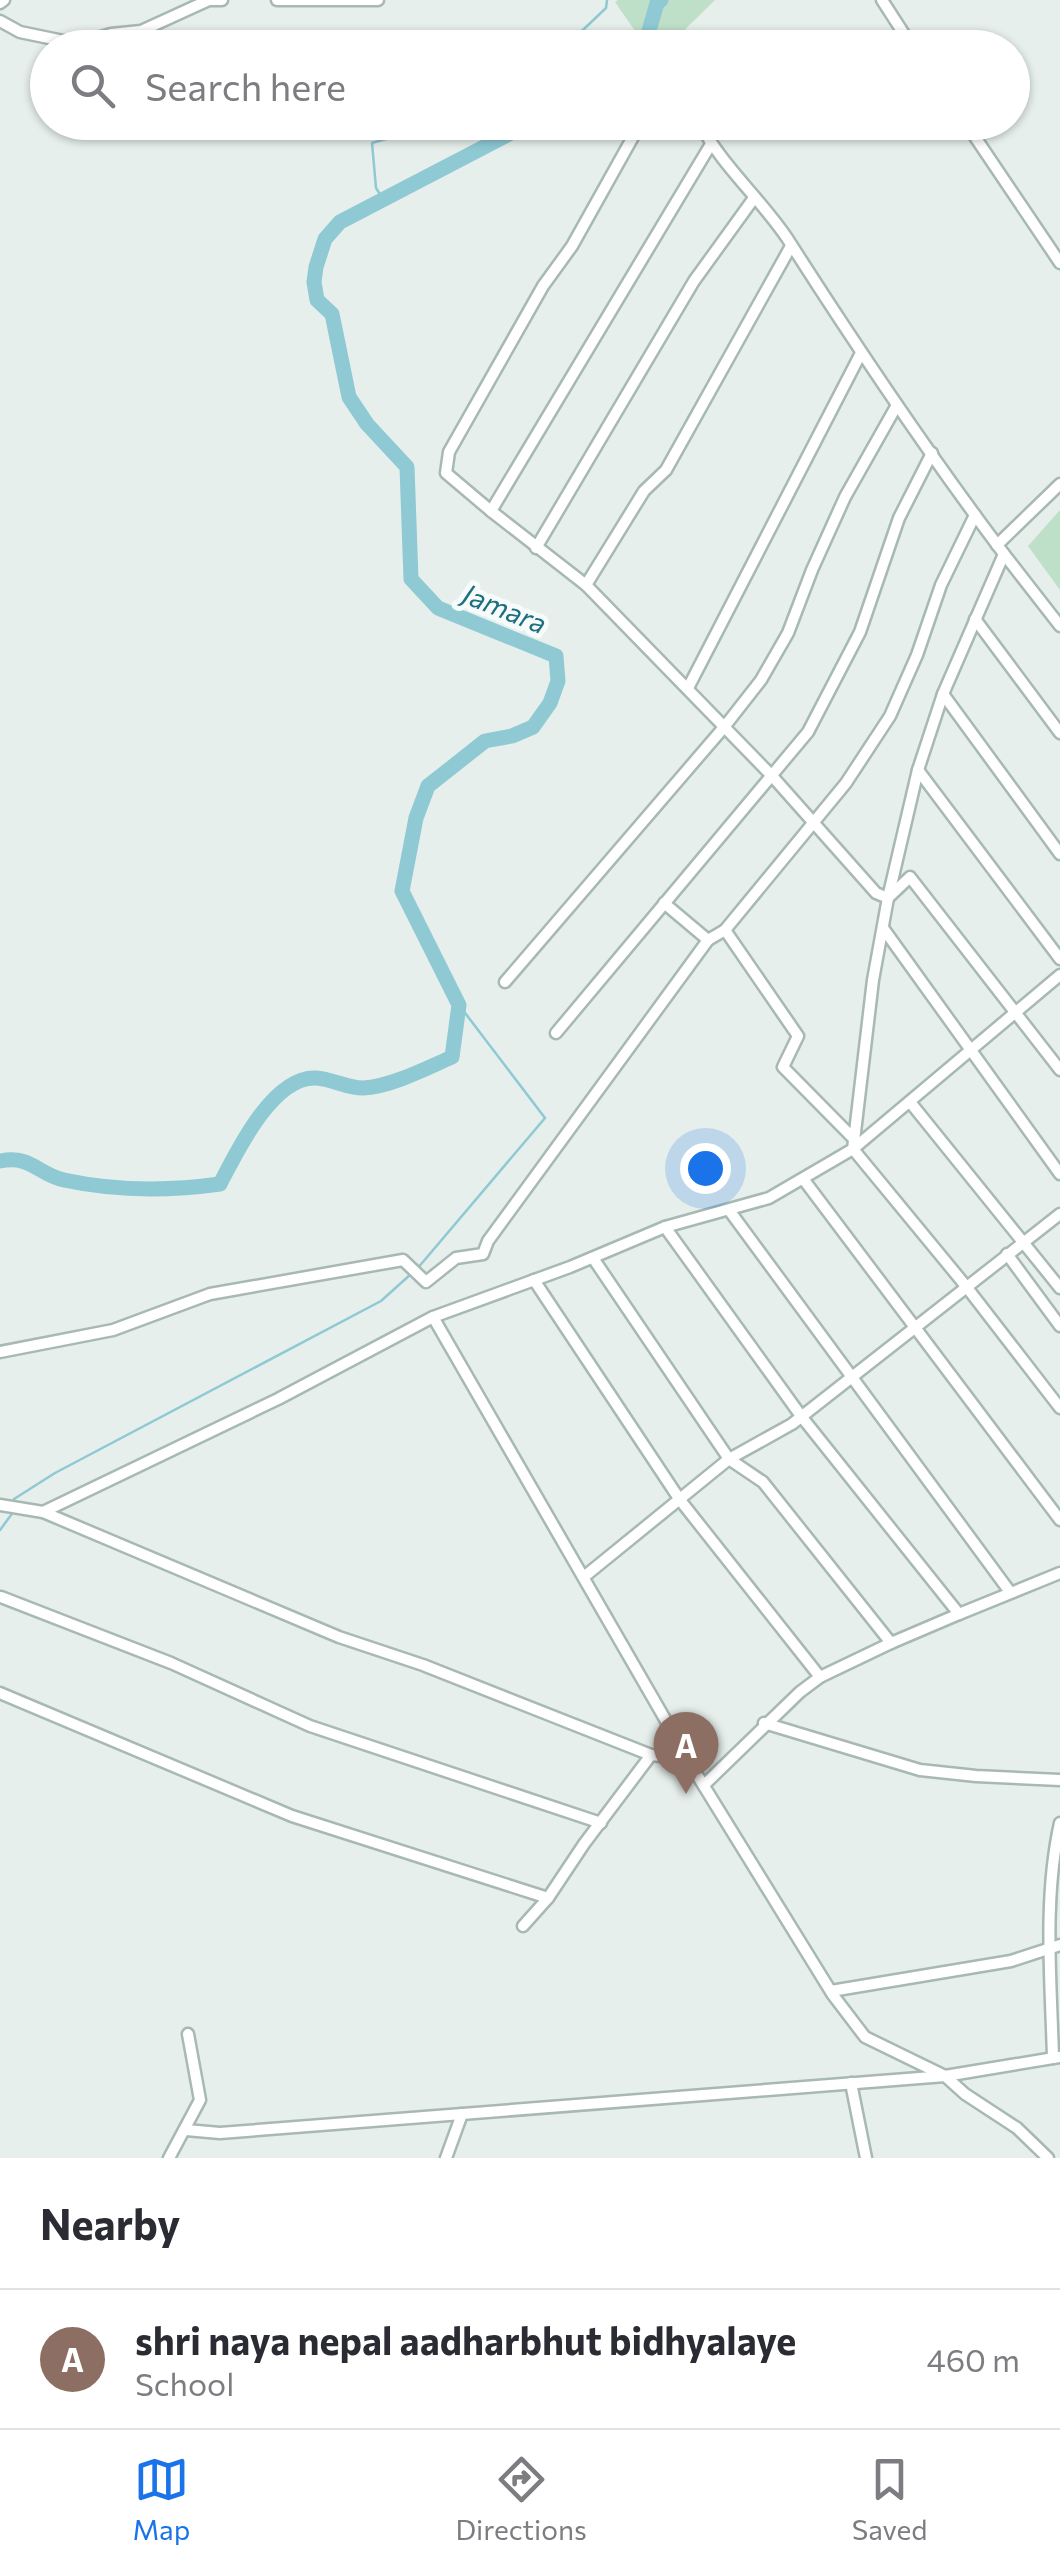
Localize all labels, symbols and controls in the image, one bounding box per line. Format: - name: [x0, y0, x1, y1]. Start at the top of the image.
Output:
- search box: [30, 30, 1030, 140]
- icon: search: [65, 58, 120, 113]
- text: Search here: [145, 62, 346, 109]
- water label: Jamara: [455, 575, 552, 640]
- your location: [680, 1143, 731, 1194]
- pin: A: [654, 1712, 718, 1794]
- text: Nearby: [40, 2197, 180, 2249]
- text: shri naya nepal aadharbhut bidhyalaye: [135, 2316, 796, 2363]
- text: A: [61, 2339, 84, 2379]
- text: 460 m: [926, 2339, 1020, 2379]
- text: School: [135, 2363, 234, 2403]
- tab: Map: [133, 2452, 190, 2546]
- tab: Directions: [455, 2452, 587, 2546]
- tab: Saved: [852, 2452, 927, 2546]

